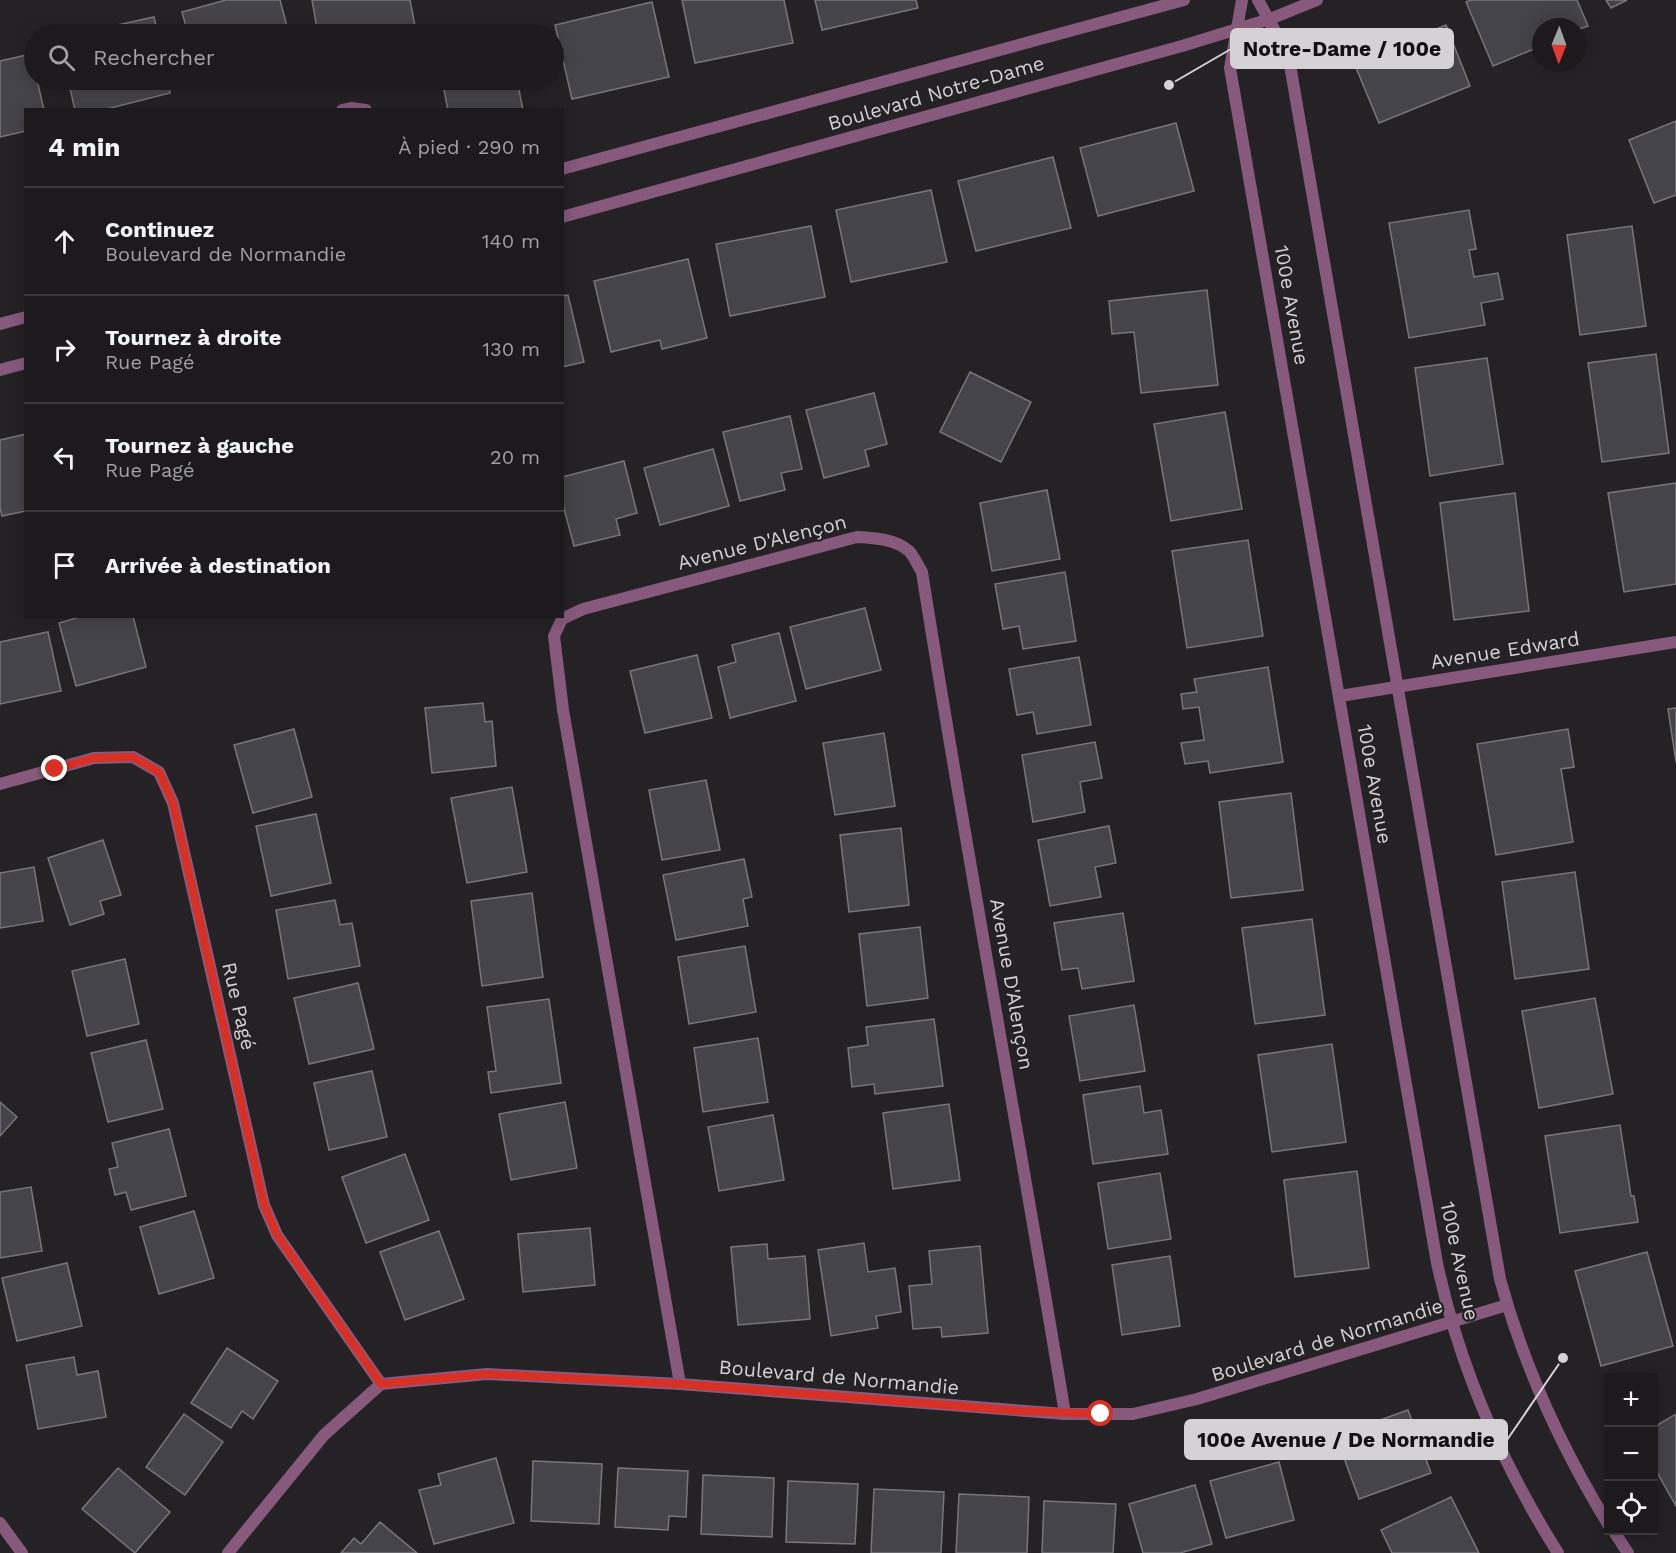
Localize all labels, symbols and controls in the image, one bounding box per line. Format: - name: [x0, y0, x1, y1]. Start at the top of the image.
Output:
- north arrow: [1532, 18, 1586, 72]
- search box: [24, 24, 564, 90]
- callout: Notre-Dame / 100e: [1231, 29, 1453, 68]
- text: Notre-Dame / 100e: [1243, 36, 1441, 61]
- icon: search: [45, 41, 78, 74]
- text: Rechercher: [93, 45, 215, 70]
- street label: Boulevard Notre-Dame: [825, 51, 1047, 135]
- text: 4 min: [48, 132, 120, 162]
- text: À pied · 290 m: [398, 135, 540, 159]
- text: Continuez: [105, 217, 214, 242]
- icon: ahead: [48, 225, 81, 258]
- text: 140 m: [482, 229, 540, 253]
- text: Boulevard de Normandie: [105, 242, 346, 266]
- street label: 100e Avenue: [1270, 243, 1314, 367]
- text: Tournez à droite: [105, 325, 282, 350]
- icon: right: [48, 333, 81, 366]
- text: 130 m: [482, 337, 540, 361]
- text: Rue Pagé: [105, 350, 194, 374]
- text: Tournez à gauche: [105, 433, 294, 458]
- icon: left: [48, 441, 81, 474]
- text: 20 m: [490, 445, 540, 469]
- text: Rue Pagé: [105, 458, 194, 482]
- street label: Avenue D'Alençon: [675, 509, 849, 575]
- icon: arrive: [48, 549, 81, 582]
- text: Arrivée à destination: [105, 553, 331, 578]
- street label: Avenue Edward: [1429, 626, 1581, 674]
- street label: 100e Avenue: [1353, 722, 1397, 846]
- route end: [41, 755, 67, 781]
- street label: Avenue D'Alençon: [985, 897, 1039, 1071]
- street label: Rue Pagé: [217, 960, 261, 1052]
- street label: 100e Avenue: [1436, 1199, 1484, 1323]
- street label: Boulevard de Normandie: [1208, 1293, 1446, 1387]
- street label: Boulevard de Normandie: [718, 1355, 960, 1399]
- map controls: [1604, 1373, 1658, 1535]
- button: +: [1604, 1373, 1658, 1427]
- route start: [1087, 1400, 1113, 1426]
- callout: 100e Avenue / De Normandie: [1185, 1420, 1507, 1459]
- text: 100e Avenue / De Normandie: [1197, 1427, 1495, 1452]
- button: −: [1604, 1427, 1658, 1481]
- button: locate: [1604, 1481, 1658, 1535]

